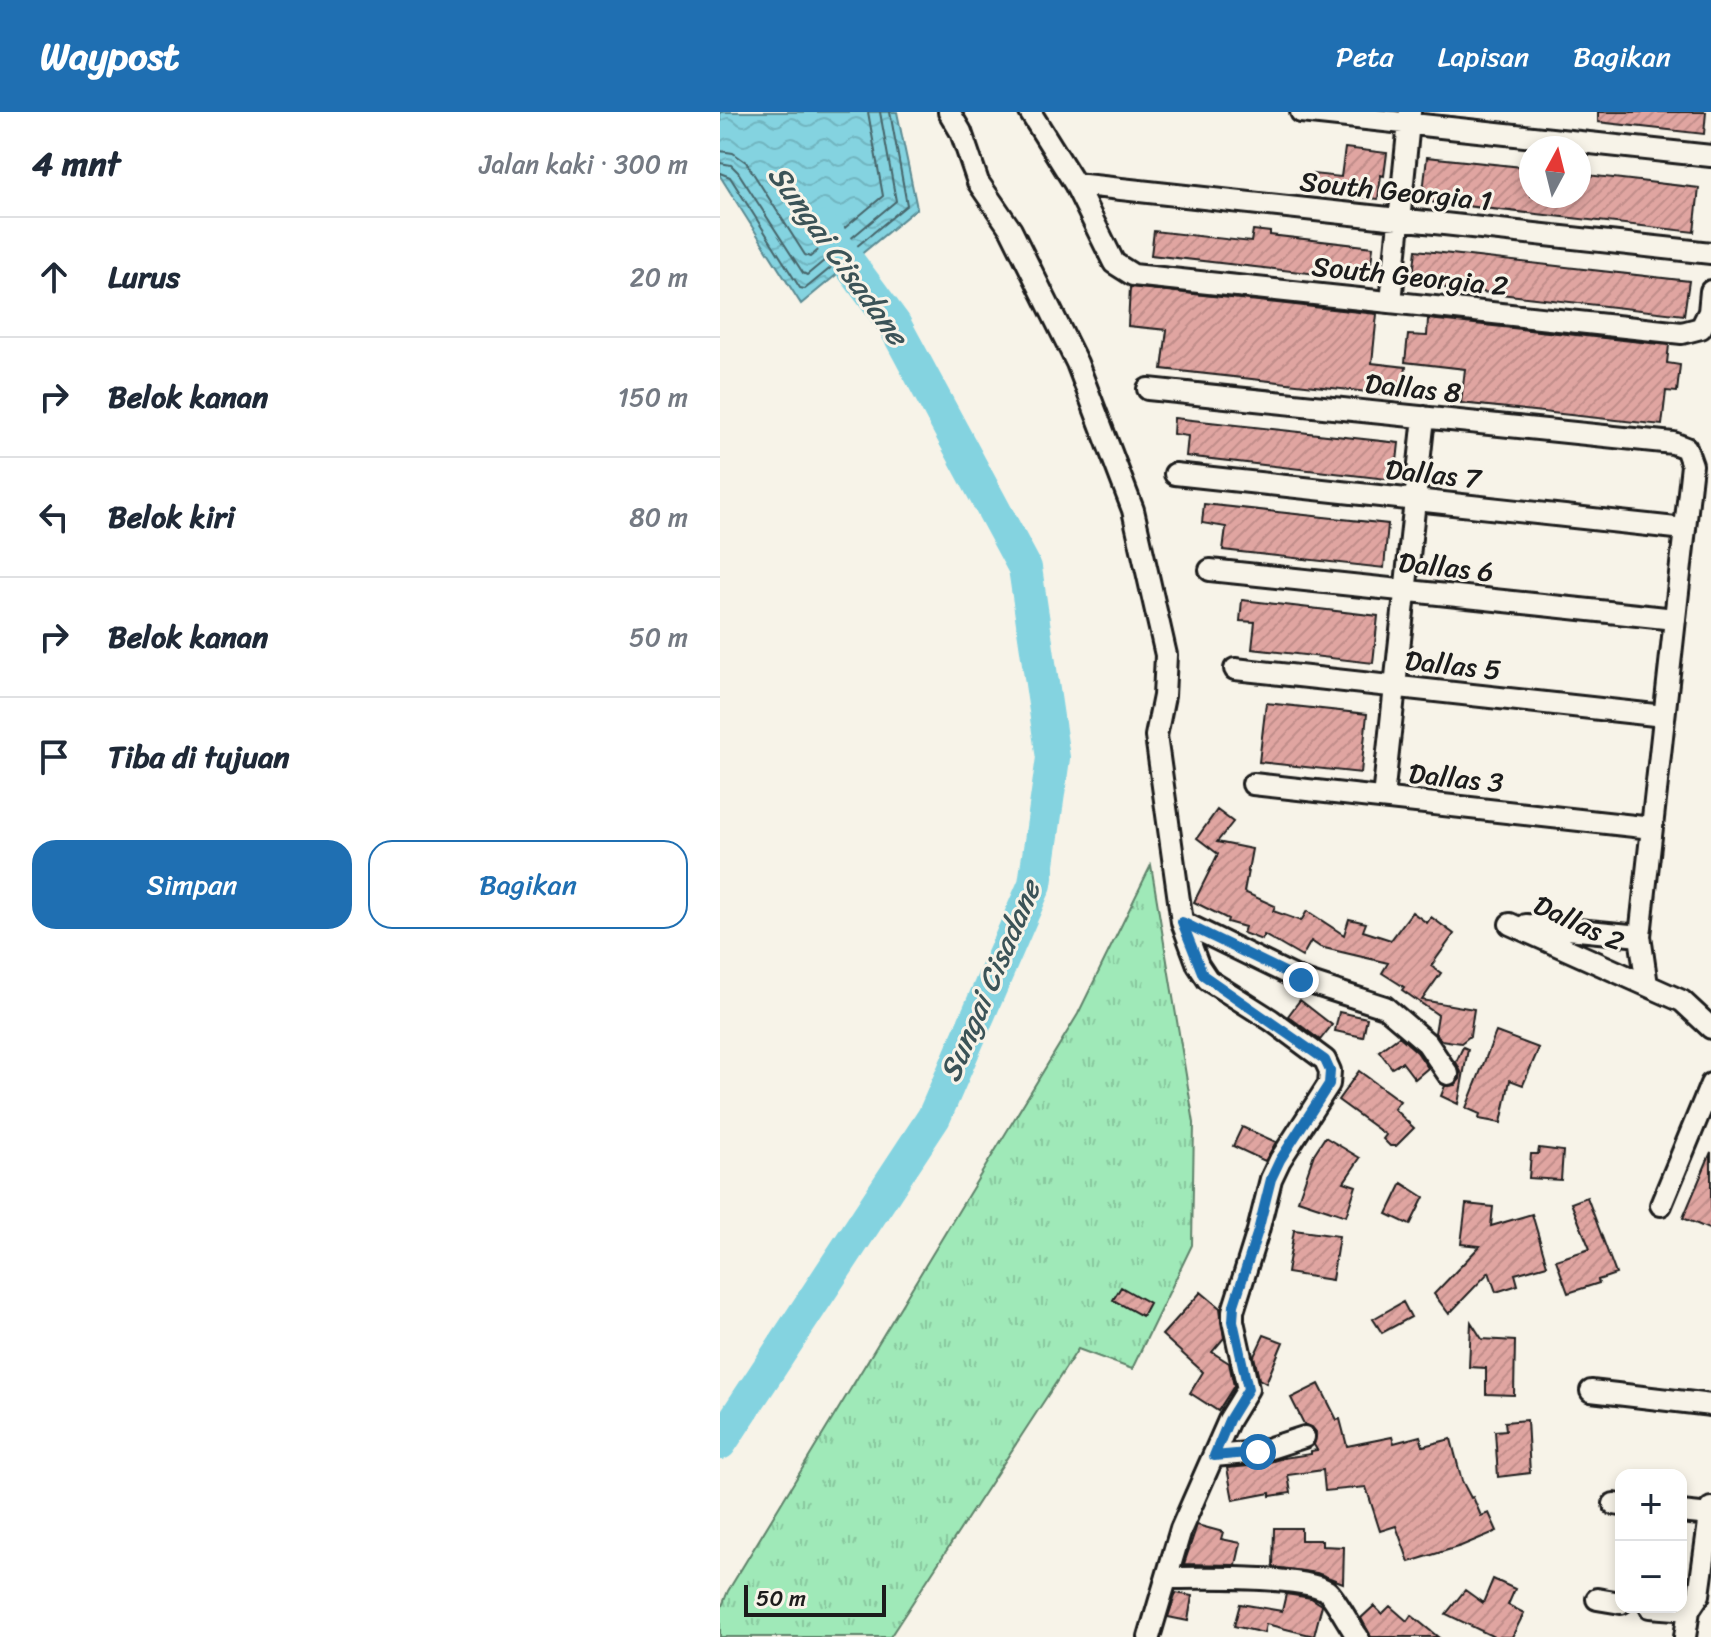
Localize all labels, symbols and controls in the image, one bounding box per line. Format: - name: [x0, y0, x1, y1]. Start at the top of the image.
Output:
- text: Waypost: [40, 23, 180, 90]
- text: Peta: [1336, 32, 1394, 81]
- text: Lapisan: [1438, 32, 1529, 81]
- text: Bagikan: [1573, 32, 1671, 81]
- text: 4 mnt: [32, 134, 120, 194]
- north arrow: [1519, 136, 1591, 208]
- text: Jalan kaki · 300 m: [479, 141, 688, 187]
- water label: Sungai Cisadane: [753, 152, 924, 360]
- street label: South Georgia 1: [1298, 157, 1494, 225]
- street label: South Georgia 2: [1309, 241, 1511, 311]
- text: Lurus: [108, 250, 180, 304]
- text: 20 m: [630, 254, 688, 300]
- icon: ahead: [32, 255, 76, 299]
- street label: Dallas 8: [1362, 359, 1464, 417]
- text: Belok kanan: [108, 370, 268, 424]
- text: 150 m: [618, 374, 688, 420]
- icon: right: [32, 375, 76, 419]
- street label: Dallas 7: [1383, 445, 1485, 504]
- text: Belok kiri: [108, 490, 235, 544]
- text: 80 m: [629, 494, 688, 540]
- icon: left: [32, 495, 76, 539]
- street label: Dallas 6: [1396, 538, 1496, 596]
- text: Belok kanan: [108, 610, 268, 664]
- text: 50 m: [629, 614, 688, 660]
- icon: right: [32, 615, 76, 659]
- street label: Dallas 5: [1402, 636, 1504, 694]
- text: Tiba di tujuan: [108, 730, 289, 784]
- icon: arrive: [32, 735, 76, 779]
- street label: Dallas 3: [1406, 749, 1506, 807]
- button: Simpan: [32, 840, 352, 929]
- button: Bagikan: [368, 840, 688, 929]
- water label: Sungai Cisadane: [923, 869, 1058, 1090]
- street label: Dallas 2: [1525, 881, 1633, 965]
- route end: [1283, 962, 1319, 998]
- route start: [1240, 1434, 1276, 1470]
- map controls: [1615, 1469, 1687, 1613]
- button: +: [1615, 1469, 1687, 1541]
- button: −: [1615, 1541, 1687, 1613]
- text: 50 m: [756, 1579, 806, 1618]
- scale bar: [744, 1581, 886, 1617]

